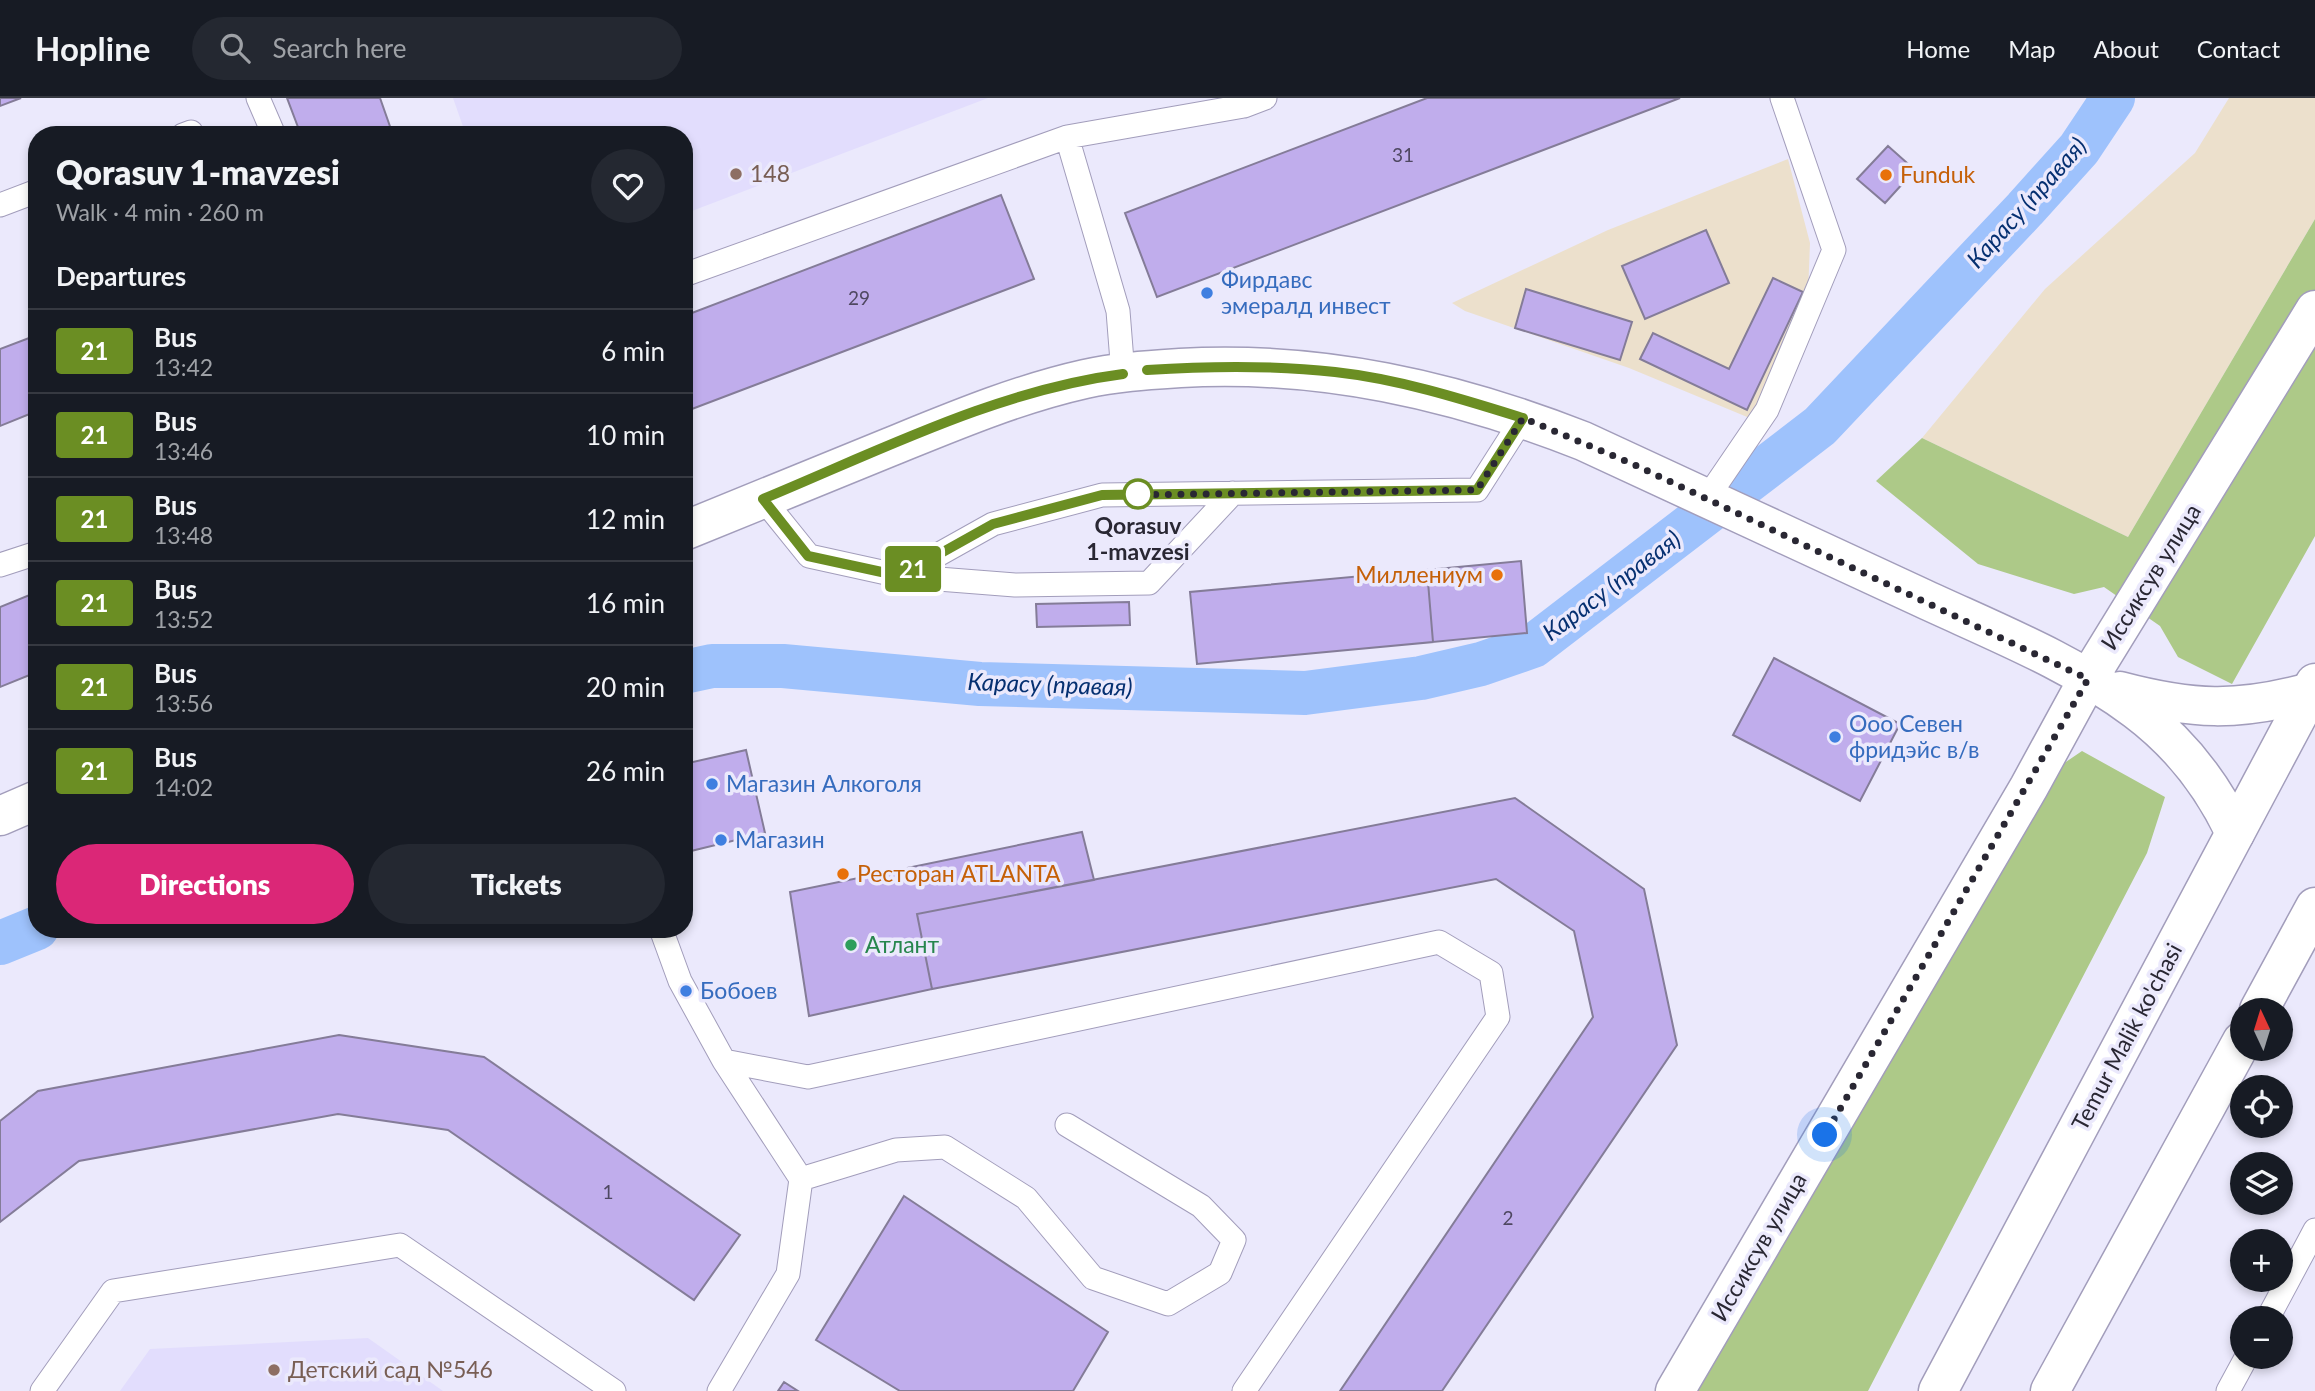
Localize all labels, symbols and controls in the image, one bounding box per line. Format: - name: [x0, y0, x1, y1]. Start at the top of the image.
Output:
- search box: [192, 17, 682, 80]
- text: Hopline: [35, 28, 150, 68]
- icon: search: [216, 29, 254, 67]
- text: Search here: [272, 32, 407, 64]
- text: Home: [1906, 34, 1970, 63]
- text: Map: [2008, 34, 2056, 63]
- text: About: [2094, 34, 2159, 63]
- text: Contact: [2197, 34, 2280, 63]
- water label: Карасу (правая): [1960, 131, 2092, 273]
- house number: 31: [1392, 143, 1414, 166]
- button: heart: [591, 149, 665, 223]
- text: Qorasuv 1-mavzesi: [56, 152, 340, 192]
- place label: 148: [750, 159, 790, 187]
- place label: Funduk: [1900, 160, 1976, 188]
- marker: 148: [728, 166, 744, 182]
- marker: Funduk: [1878, 167, 1894, 183]
- text: Walk · 4 min · 260 m: [56, 198, 264, 226]
- text: Departures: [56, 260, 186, 292]
- place label: Фирдавс эмералд инвест: [1221, 265, 1391, 319]
- marker: Фирдавс эмералд инвест: [1199, 285, 1215, 301]
- house number: 29: [848, 286, 870, 309]
- text: Bus: [154, 321, 197, 353]
- text: 6 min: [601, 335, 665, 367]
- text: 21: [81, 336, 108, 365]
- text: 13:42: [154, 353, 213, 381]
- text: Bus: [154, 405, 197, 437]
- text: 10 min: [586, 419, 665, 451]
- text: 21: [81, 420, 108, 449]
- text: 13:46: [154, 437, 213, 465]
- marker: Qorasuv 1-mavzesi: [1123, 479, 1153, 509]
- text: Bus: [154, 489, 197, 521]
- street label: Иссиксув улица: [2094, 498, 2206, 655]
- text: 12 min: [586, 503, 665, 535]
- text: 21: [81, 504, 108, 533]
- place label: Qorasuv 1-mavzesi: [1086, 511, 1190, 565]
- text: 13:48: [154, 521, 213, 549]
- water label: Карасу (правая): [1536, 524, 1686, 646]
- line badge: 21: [881, 546, 944, 592]
- text: 21: [899, 554, 927, 583]
- place label: Миллениум: [1355, 560, 1483, 588]
- marker: Миллениум: [1489, 567, 1505, 583]
- text: Bus: [154, 573, 197, 605]
- text: 16 min: [586, 587, 665, 619]
- text: 21: [81, 588, 108, 617]
- text: 13:52: [154, 605, 213, 633]
- text: Bus: [154, 657, 197, 689]
- water label: Карасу (правая): [967, 666, 1133, 701]
- text: 20 min: [586, 671, 665, 703]
- text: 21: [81, 672, 108, 701]
- text: 13:56: [154, 689, 213, 717]
- place label: Ооо Севен фридэйс в/в: [1849, 709, 1979, 763]
- marker: Ооо Севен фридэйс в/в: [1827, 729, 1843, 745]
- text: Bus: [154, 741, 197, 773]
- text: 26 min: [586, 755, 665, 787]
- text: 21: [81, 756, 108, 785]
- place label: Магазин Алкоголя: [726, 769, 922, 797]
- text: 14:02: [154, 773, 213, 801]
- marker: Магазин Алкоголя: [704, 776, 720, 792]
- place label: Магазин: [735, 825, 825, 853]
- marker: Магазин: [713, 832, 729, 848]
- button: Directions: [56, 844, 354, 924]
- button: Tickets: [368, 844, 665, 924]
- place label: Ресторан ATLANTA: [857, 859, 1061, 887]
- marker: Ресторан ATLANTA: [835, 866, 851, 882]
- place label: Атлант: [865, 930, 940, 958]
- marker: Атлант: [843, 937, 859, 953]
- street label: Temur Malik ko'chasi: [2065, 938, 2187, 1135]
- place label: Бобоев: [700, 976, 777, 1004]
- marker: Бобоев: [678, 983, 694, 999]
- north arrow: [2230, 998, 2292, 1060]
- map controls: [2230, 998, 2293, 1369]
- button: locate: [2230, 1075, 2293, 1138]
- your location: [1807, 1117, 1842, 1152]
- button: layers: [2230, 1152, 2293, 1215]
- street label: Иссиксув улица: [1704, 1167, 1812, 1326]
- house number: 1: [602, 1180, 614, 1203]
- house number: 2: [1502, 1206, 1514, 1229]
- button: +: [2230, 1229, 2293, 1292]
- button: −: [2230, 1306, 2293, 1369]
- place label: Детский сад №546: [288, 1355, 493, 1383]
- marker: Детский сад №546: [266, 1362, 282, 1378]

